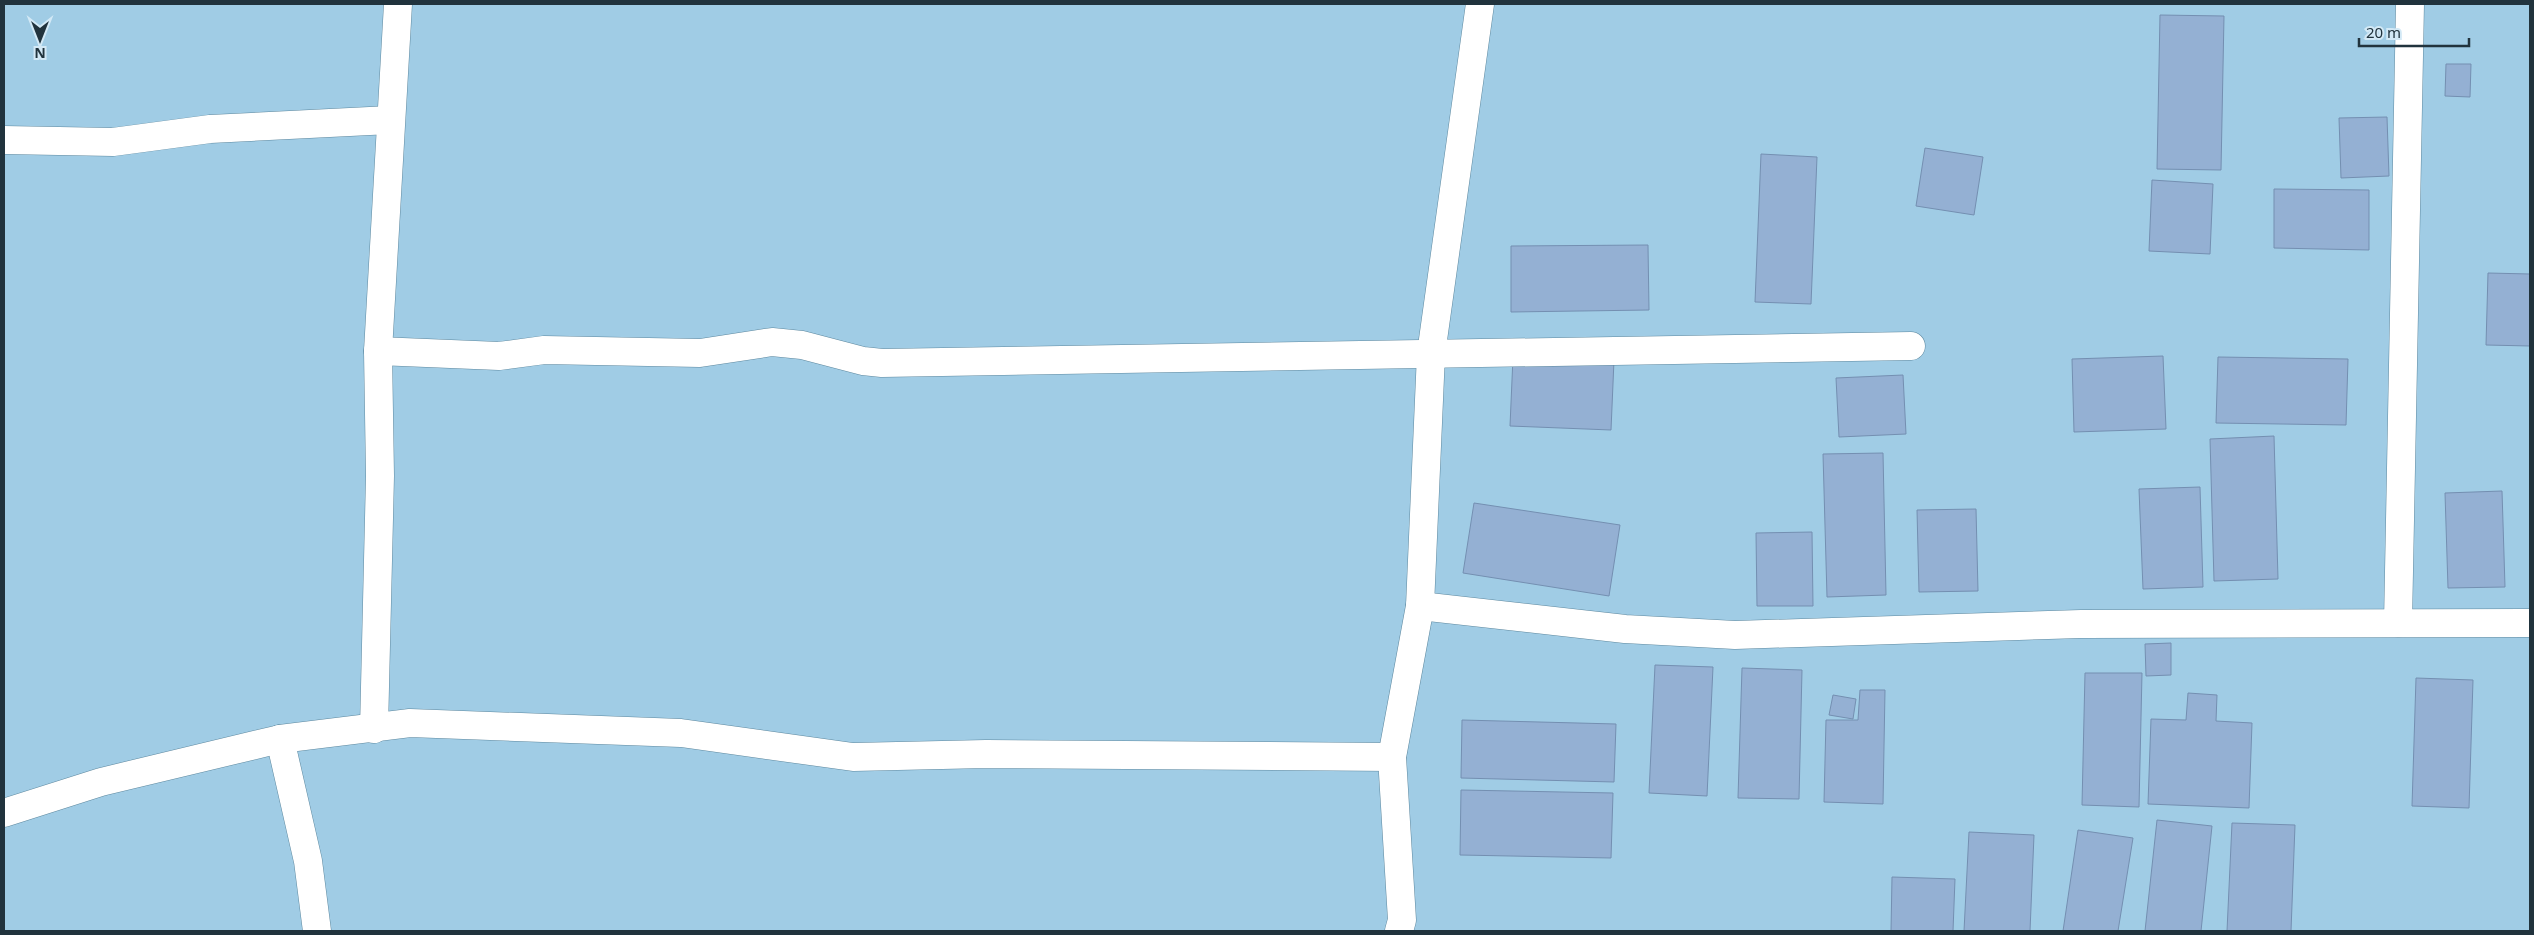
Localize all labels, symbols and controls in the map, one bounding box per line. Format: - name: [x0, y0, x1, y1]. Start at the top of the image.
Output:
- north arrow: [15, 15, 65, 65]
- scale bar: [2359, 15, 2469, 47]
- text: 20 m: [2366, 22, 2401, 42]
- text: N: [34, 44, 46, 63]

